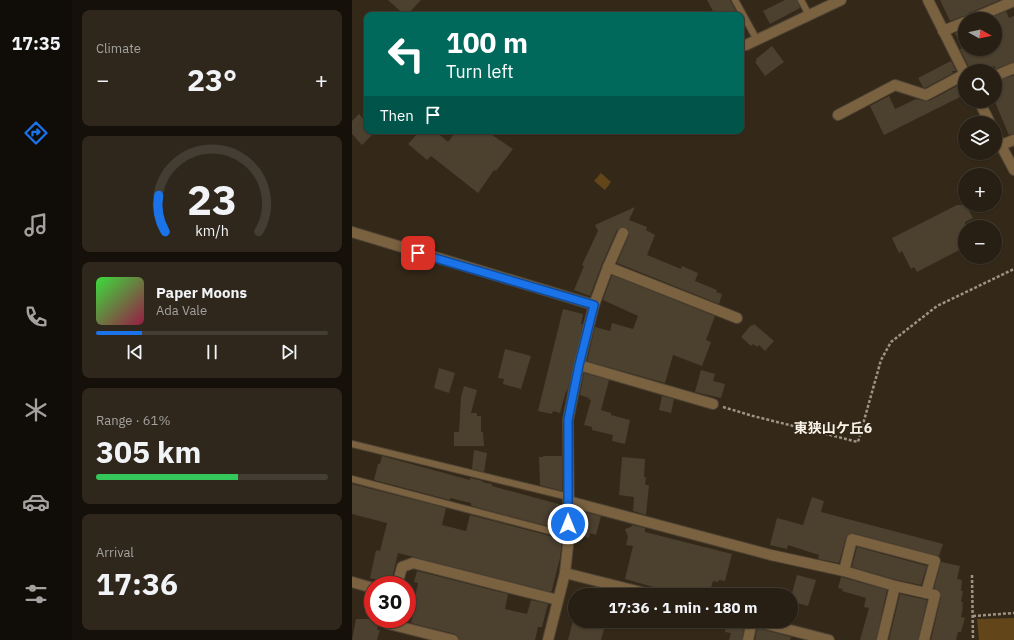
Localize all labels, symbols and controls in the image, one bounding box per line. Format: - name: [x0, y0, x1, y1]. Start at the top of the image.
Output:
- north arrow: [958, 12, 1002, 56]
- map controls: [958, 12, 1002, 264]
- text: 100 m: [446, 24, 528, 61]
- icon: left: [380, 28, 432, 80]
- text: 17:35: [11, 32, 61, 55]
- text: Climate: [96, 40, 141, 57]
- text: 23°: [187, 60, 237, 99]
- text: Turn left: [446, 60, 514, 83]
- button: search: [958, 64, 1002, 108]
- text: −: [96, 65, 109, 94]
- text: +: [315, 65, 328, 94]
- icon: arrive: [422, 104, 444, 126]
- text: Then: [380, 106, 414, 125]
- button: layers: [958, 116, 1002, 160]
- icon: directions: [22, 119, 50, 147]
- button: +: [958, 168, 1002, 212]
- text: 23: [187, 172, 237, 226]
- icon: music: [22, 211, 50, 239]
- button: −: [958, 220, 1002, 264]
- text: km/h: [195, 221, 229, 240]
- pin: [401, 236, 435, 270]
- icon: arrive: [407, 242, 429, 264]
- text: Paper Moons: [156, 283, 247, 302]
- text: Ada Vale: [156, 302, 207, 319]
- icon: phone: [22, 303, 50, 331]
- icon: previous: [124, 341, 146, 363]
- icon: pause: [201, 341, 223, 363]
- icon: next: [278, 341, 300, 363]
- icon: climate: [22, 396, 50, 424]
- text: Range · 61%: [96, 412, 170, 429]
- district label: 東狭山ケ丘6: [794, 419, 872, 437]
- text: 305 km: [96, 432, 201, 471]
- icon: car: [22, 488, 50, 516]
- position arrow: [547, 503, 589, 545]
- text: Arrival: [96, 544, 134, 561]
- text: 17:36: [96, 564, 178, 603]
- speed limit sign: 30: [364, 576, 416, 628]
- icon: filters: [22, 580, 50, 608]
- text: 17:36 · 1 min · 180 m: [609, 598, 757, 617]

